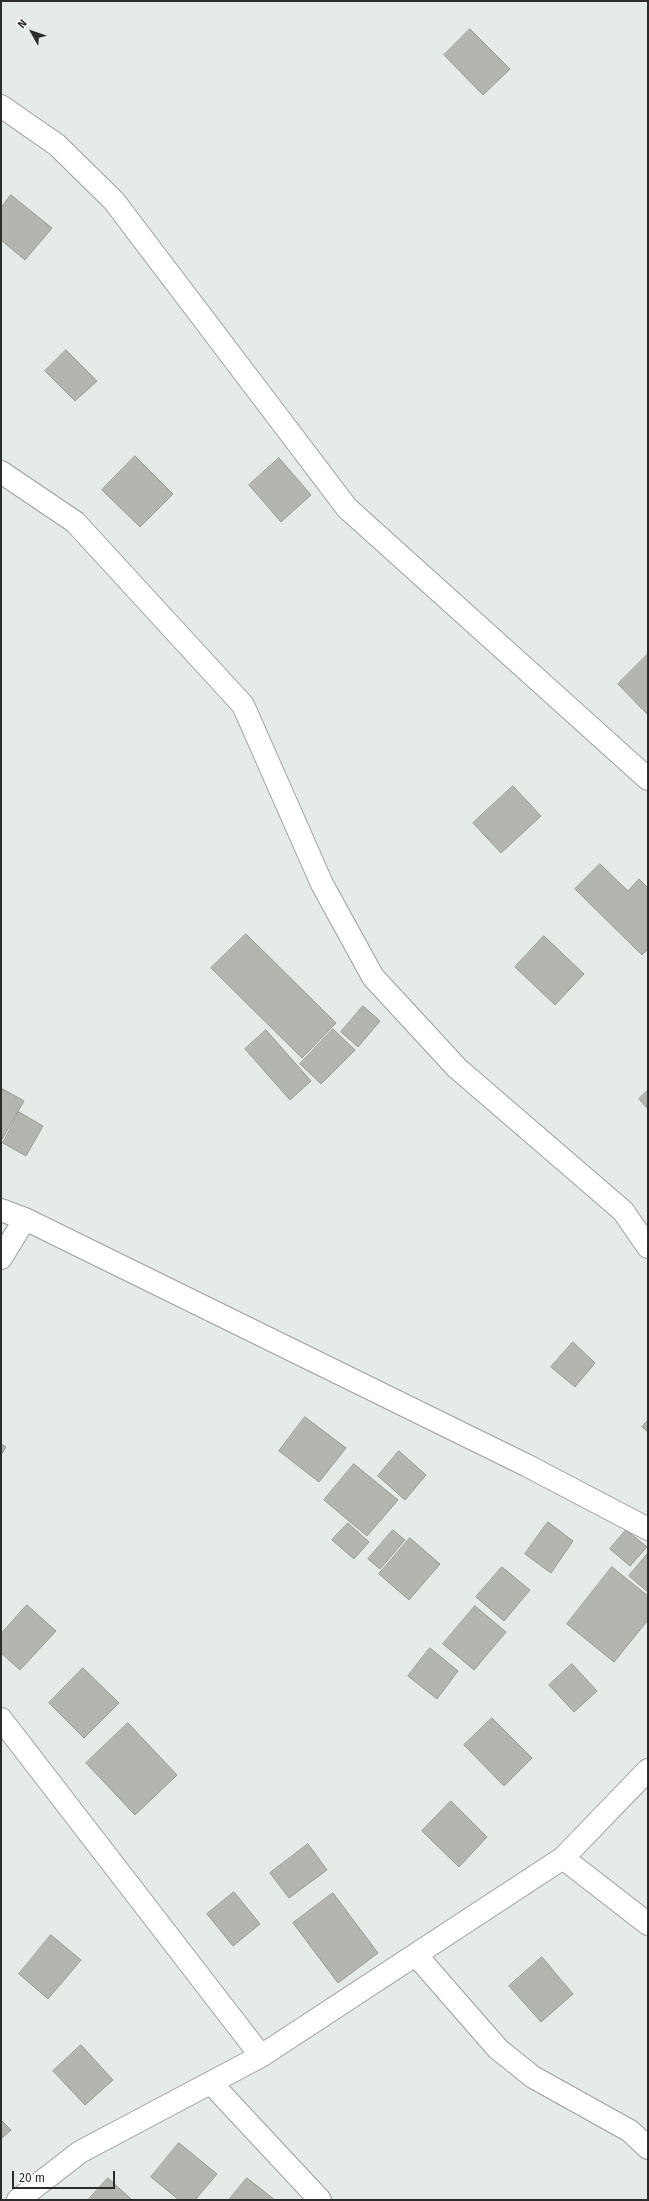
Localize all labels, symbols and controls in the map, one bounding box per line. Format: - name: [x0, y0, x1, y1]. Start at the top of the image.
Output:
- north arrow: [12, 12, 52, 52]
- text: N: [15, 17, 30, 31]
- scale bar: [14, 2163, 117, 2189]
- text: 20 m: [19, 2171, 45, 2185]

